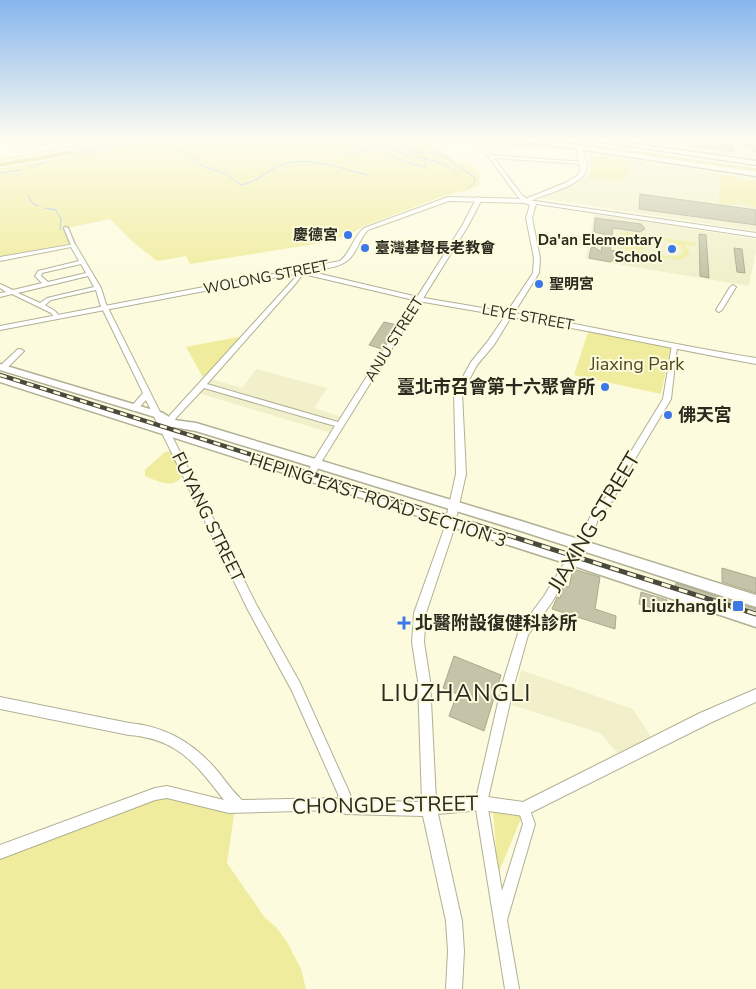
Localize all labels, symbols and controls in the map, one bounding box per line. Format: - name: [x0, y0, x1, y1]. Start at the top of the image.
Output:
- place label: 慶德宮: [293, 225, 338, 245]
- marker: 慶德宮: [342, 229, 354, 241]
- place label: Da'an Elementary School: [538, 230, 662, 267]
- place label: 臺灣基督長老教會: [375, 238, 495, 258]
- marker: 臺灣基督長老教會: [359, 242, 371, 254]
- marker: Da'an Elementary School: [666, 243, 678, 255]
- street label: WOLONG STREET: [202, 255, 330, 299]
- place label: 聖明宮: [549, 274, 594, 294]
- marker: 聖明宮: [533, 278, 545, 290]
- street label: ANJU STREET: [360, 293, 428, 385]
- street label: LEYE STREET: [480, 299, 576, 335]
- park label: Jiaxing Park: [589, 352, 685, 376]
- place label: 臺北市召會第十六聚會所: [397, 375, 595, 399]
- marker: 臺北市召會第十六聚會所: [599, 381, 611, 393]
- place label: 佛天宮: [678, 403, 732, 427]
- marker: 佛天宮: [662, 409, 674, 421]
- street label: HEPING EAST ROAD SECTION 3: [246, 447, 510, 553]
- street label: JIAXING STREET: [541, 447, 647, 598]
- street label: FUYANG STREET: [166, 448, 250, 586]
- place label: Liuzhangli: [641, 594, 727, 618]
- marker: Liuzhangli: [731, 599, 745, 613]
- place label: 北醫附設復健科診所: [415, 611, 577, 635]
- marker: 北醫附設復健科診所: [397, 616, 411, 630]
- district label: LIUZHANGLI: [381, 677, 531, 709]
- street label: CHONGDE STREET: [292, 789, 479, 821]

